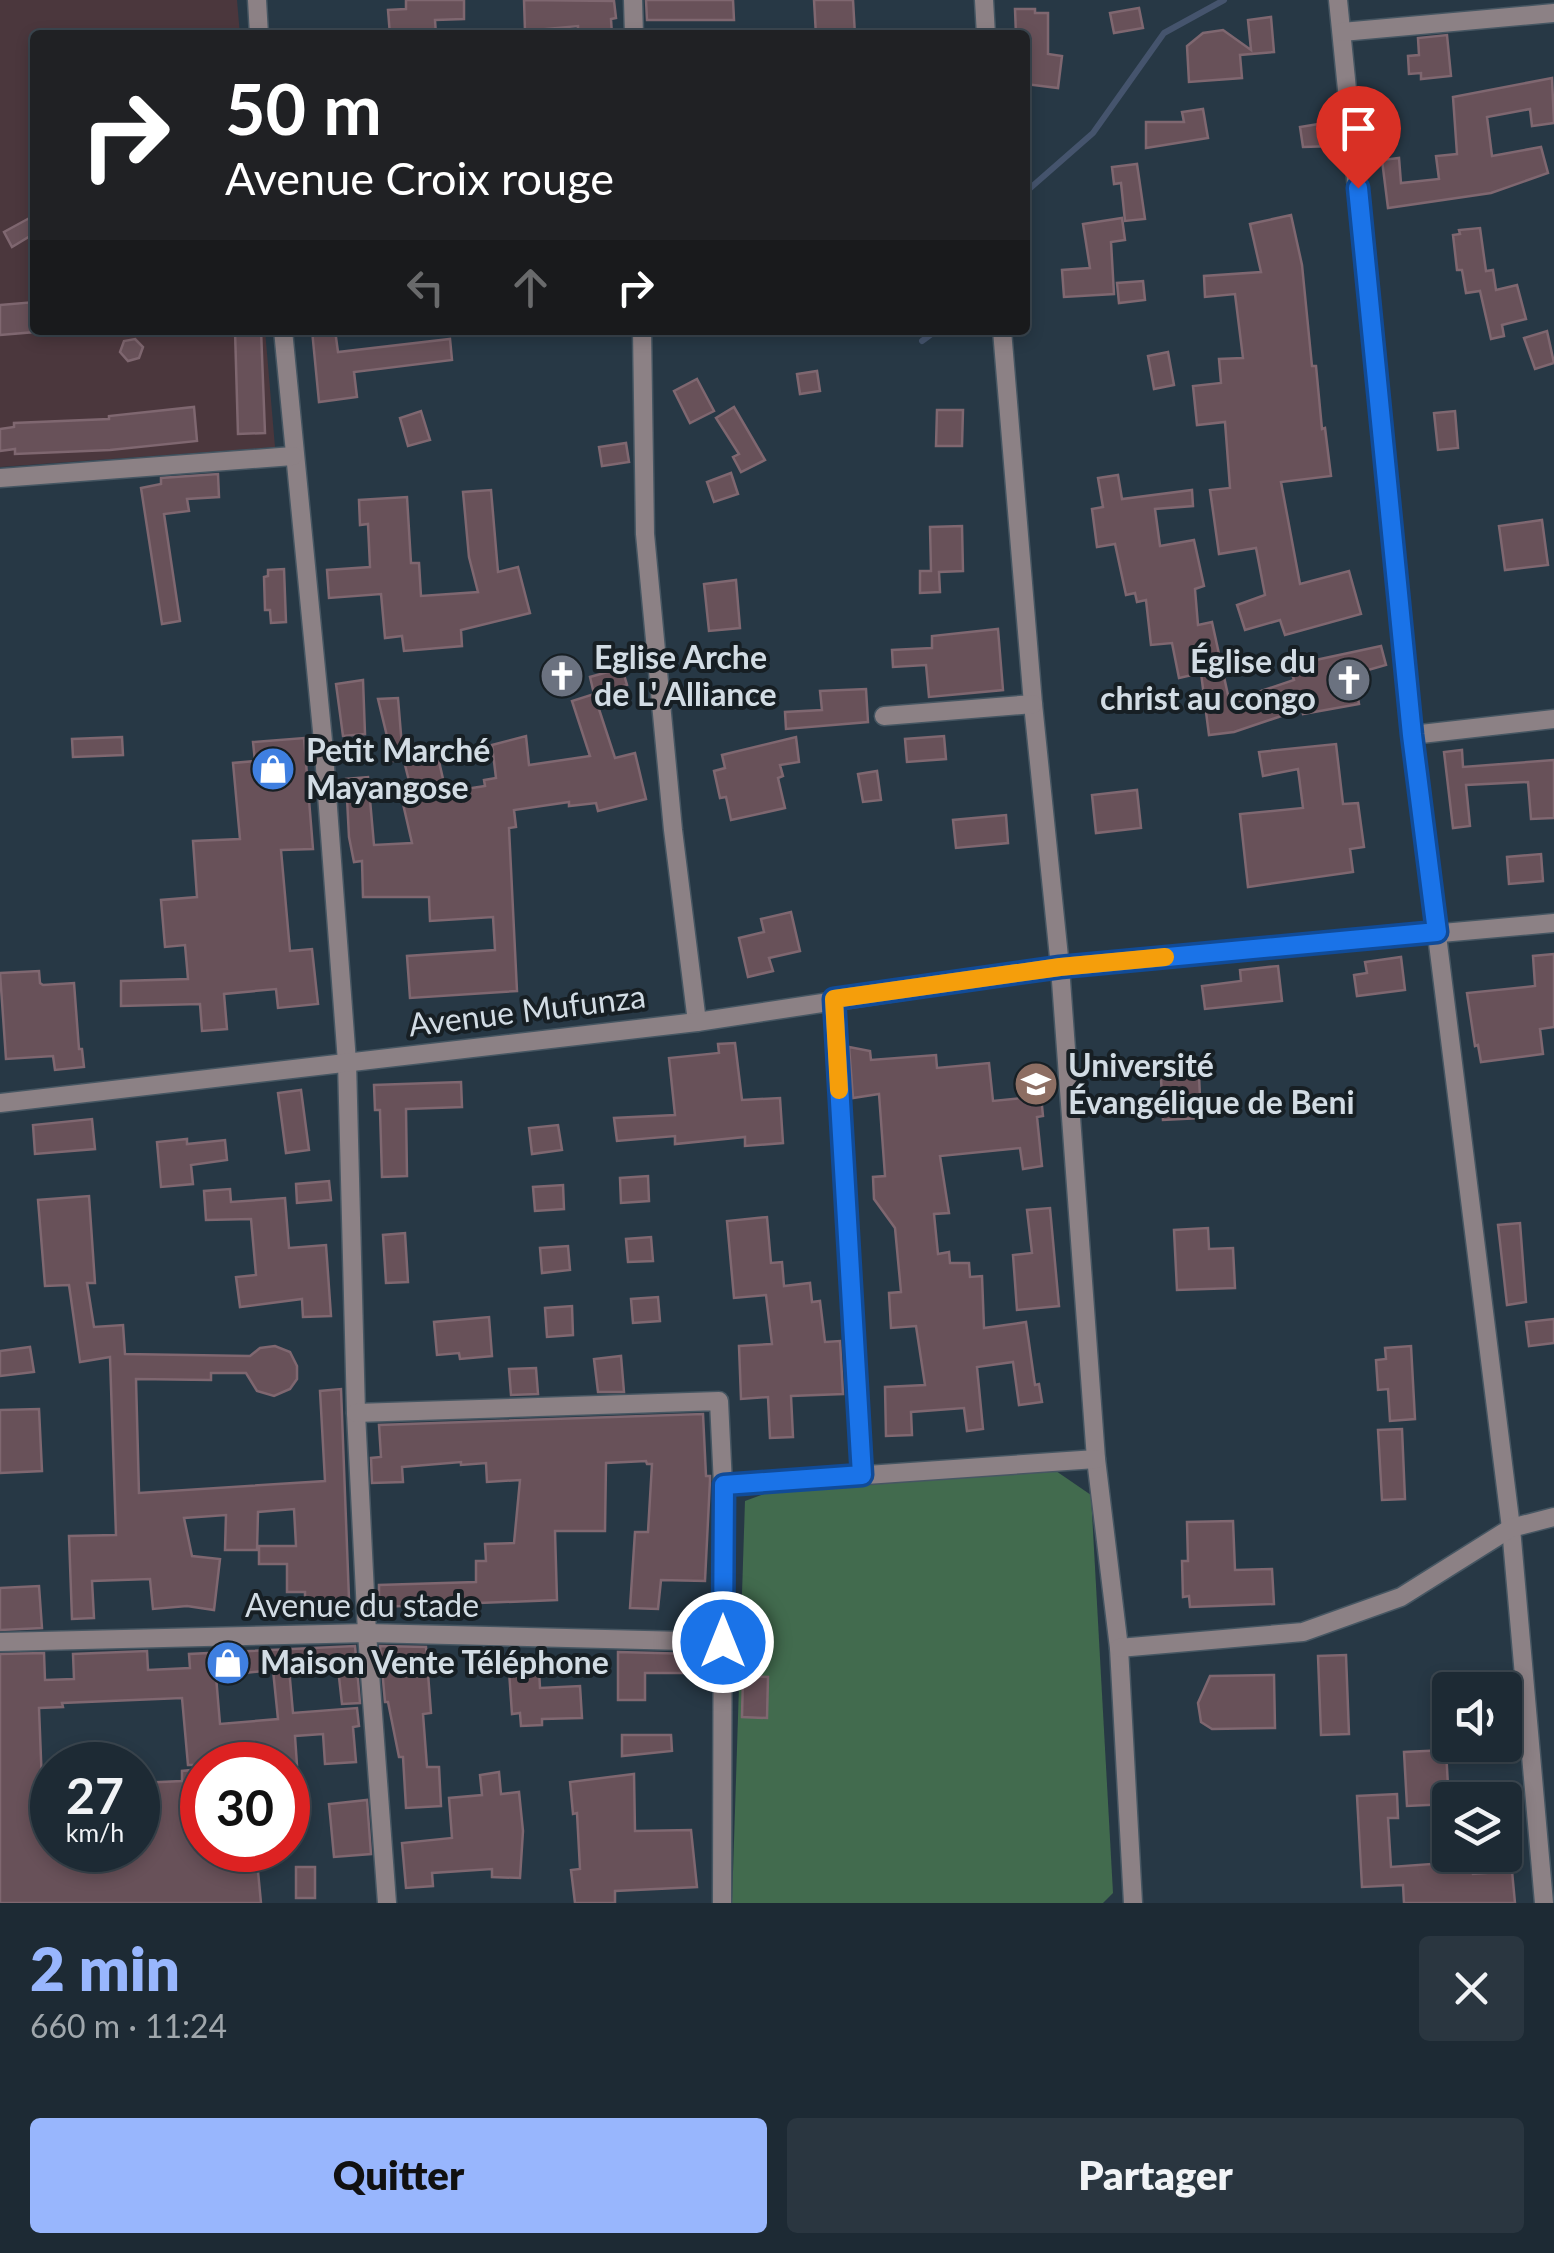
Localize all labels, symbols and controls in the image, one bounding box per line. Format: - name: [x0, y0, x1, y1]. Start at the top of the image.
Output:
- text: 50 m: [225, 66, 382, 150]
- icon: right: [60, 70, 190, 200]
- pin: [1316, 86, 1401, 189]
- icon: arrive: [1331, 101, 1386, 156]
- text: Avenue Croix rouge: [225, 151, 614, 205]
- icon: left: [398, 260, 453, 315]
- icon: ahead: [503, 260, 558, 315]
- icon: right: [608, 260, 663, 315]
- place label: Eglise Arche de L' Alliance: [594, 637, 777, 713]
- place label: Église du christ au congo: [1100, 641, 1316, 717]
- church icon: Eglise Arche de L' Alliance: [539, 653, 585, 699]
- church icon: Église du christ au congo: [1326, 657, 1372, 703]
- place label: Petit Marché Mayangose: [306, 730, 490, 806]
- shop icon: Petit Marché Mayangose: [250, 746, 296, 792]
- street label: Avenue Mufunza: [406, 976, 648, 1043]
- place label: Université Évangélique de Beni: [1068, 1045, 1355, 1121]
- school or university icon: Université Évangélique de Beni: [1013, 1061, 1059, 1107]
- street label: Avenue du stade: [245, 1585, 479, 1624]
- position arrow: [671, 1590, 775, 1694]
- shop icon: Maison Vente Téléphone: [205, 1640, 251, 1686]
- place label: Maison Vente Téléphone: [260, 1642, 609, 1681]
- map controls: [1432, 1672, 1522, 1872]
- button: sound: [1432, 1672, 1522, 1762]
- speed limit sign: 30: [180, 1742, 310, 1872]
- text: 27: [66, 1765, 124, 1825]
- button: layers: [1432, 1782, 1522, 1872]
- text: km/h: [66, 1817, 124, 1847]
- text: 2 min: [30, 1932, 180, 2004]
- button: close: [1419, 1936, 1524, 2041]
- text: 660 m · 11:24: [30, 2006, 227, 2045]
- button: Quitter: [30, 2118, 767, 2233]
- button: Partager: [787, 2118, 1524, 2233]

